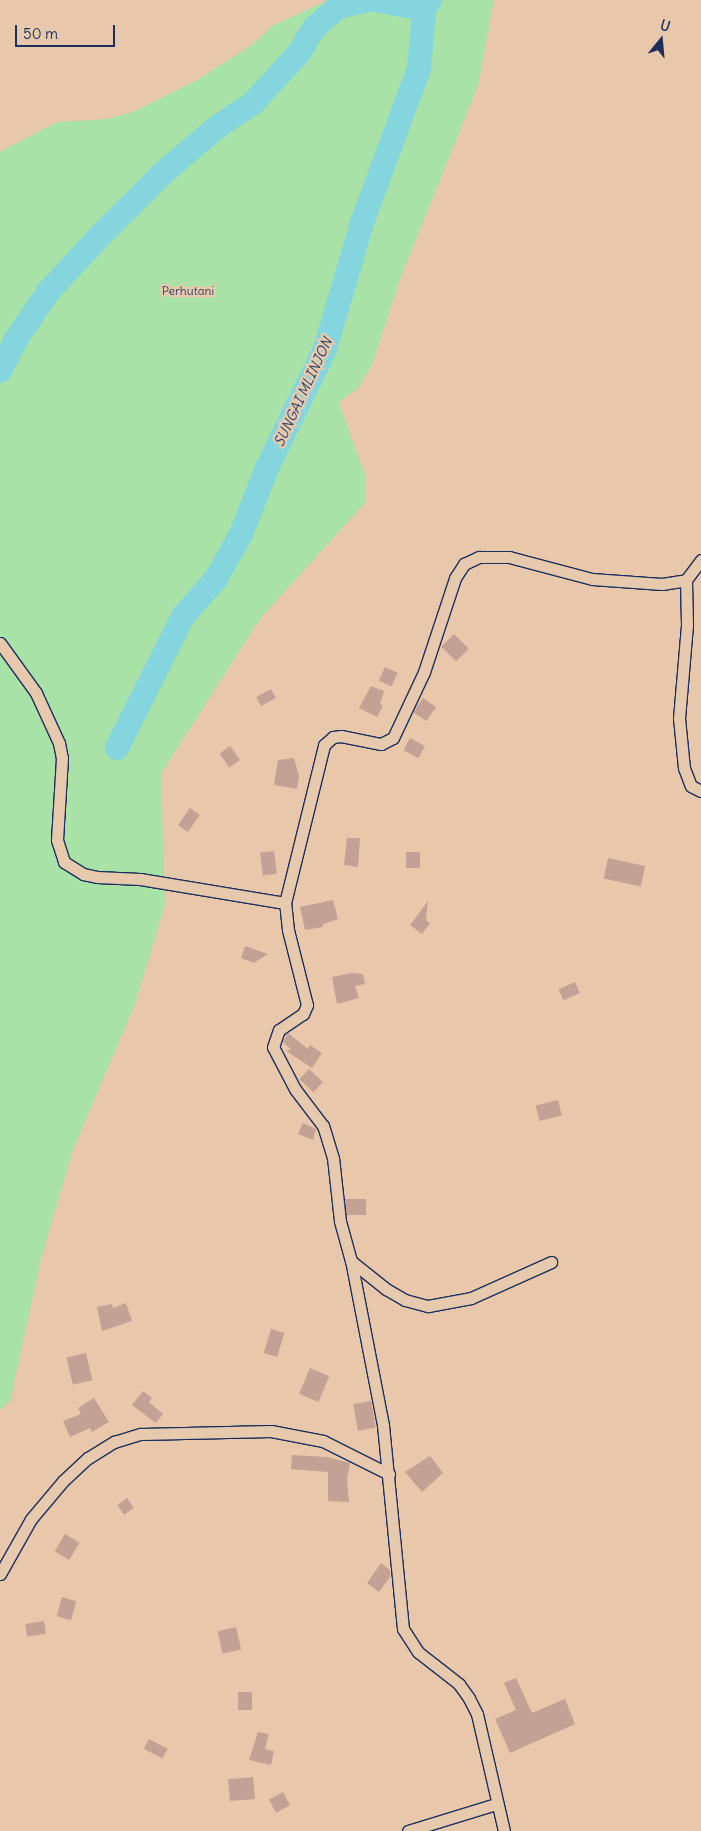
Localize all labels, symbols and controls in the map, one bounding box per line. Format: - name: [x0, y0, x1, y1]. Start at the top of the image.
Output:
- scale bar: [18, 15, 118, 47]
- north arrow: [636, 15, 686, 65]
- text: U: [658, 16, 673, 36]
- text: 50 m: [23, 24, 58, 43]
- park label: Perhutani: [162, 284, 214, 298]
- water label: SUNGAI MLINJON: [270, 335, 336, 449]

